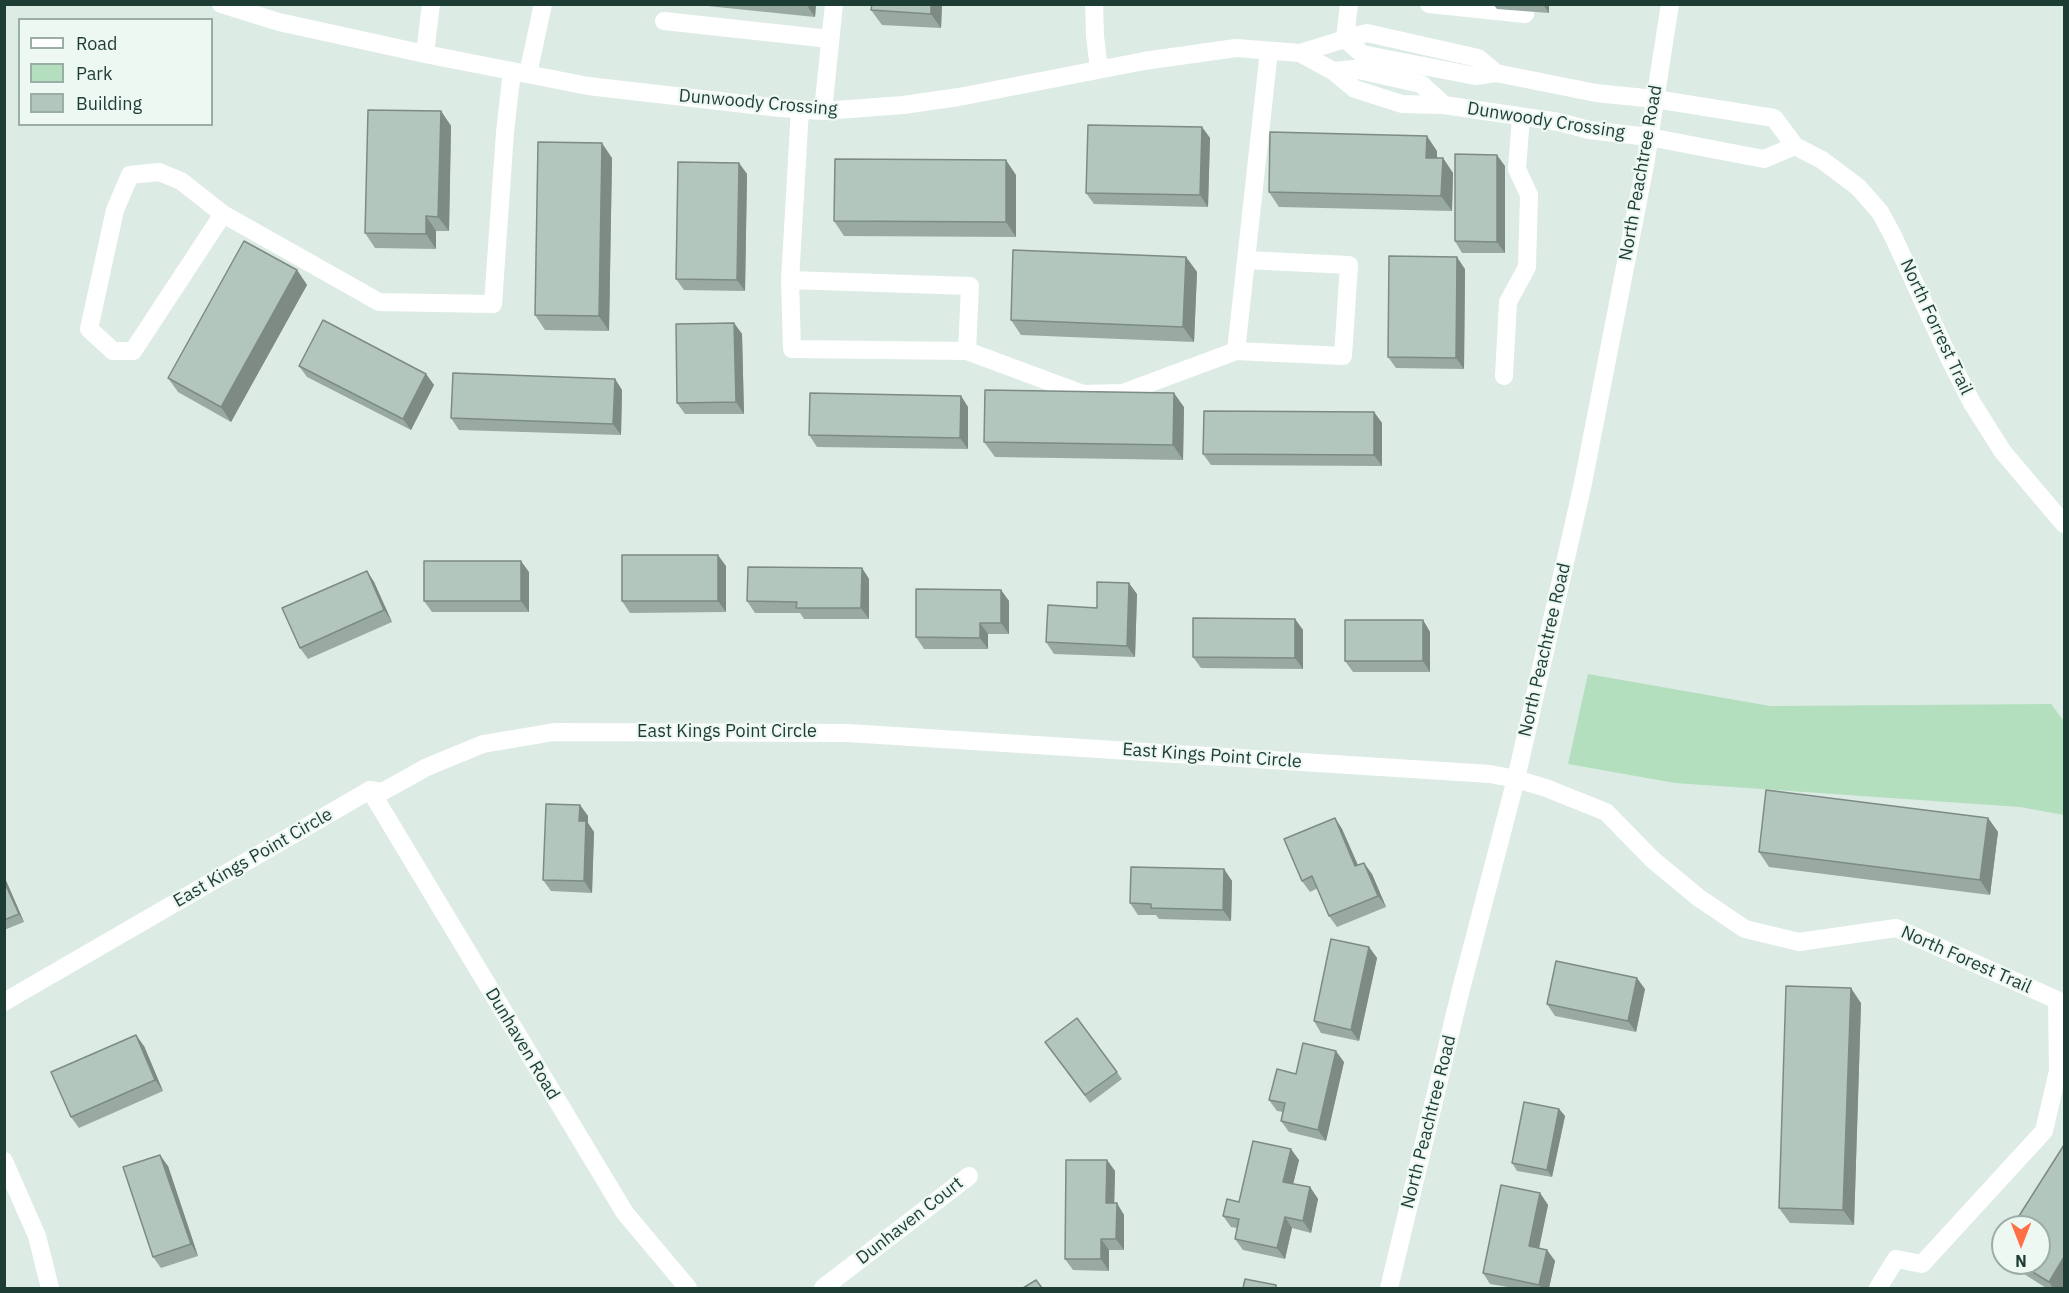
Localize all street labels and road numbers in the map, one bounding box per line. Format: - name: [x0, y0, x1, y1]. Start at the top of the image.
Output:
- street label: North Peachtree Road: [1615, 84, 1667, 262]
- street label: Dunwoody Crossing: [678, 85, 838, 121]
- street label: Dunwoody Crossing: [1466, 98, 1626, 144]
- street label: North Forrest Trail: [1895, 256, 1977, 398]
- street label: North Peachtree Road: [1514, 561, 1576, 739]
- street label: East Kings Point Circle: [637, 721, 817, 743]
- street label: East Kings Point Circle: [1122, 739, 1302, 773]
- street label: East Kings Point Circle: [170, 804, 336, 912]
- street label: North Forest Trail: [1897, 922, 2035, 998]
- street label: Dunhaven Road: [480, 984, 564, 1104]
- street label: North Peachtree Road: [1397, 1033, 1461, 1211]
- street label: Dunhaven Court: [852, 1173, 968, 1269]

